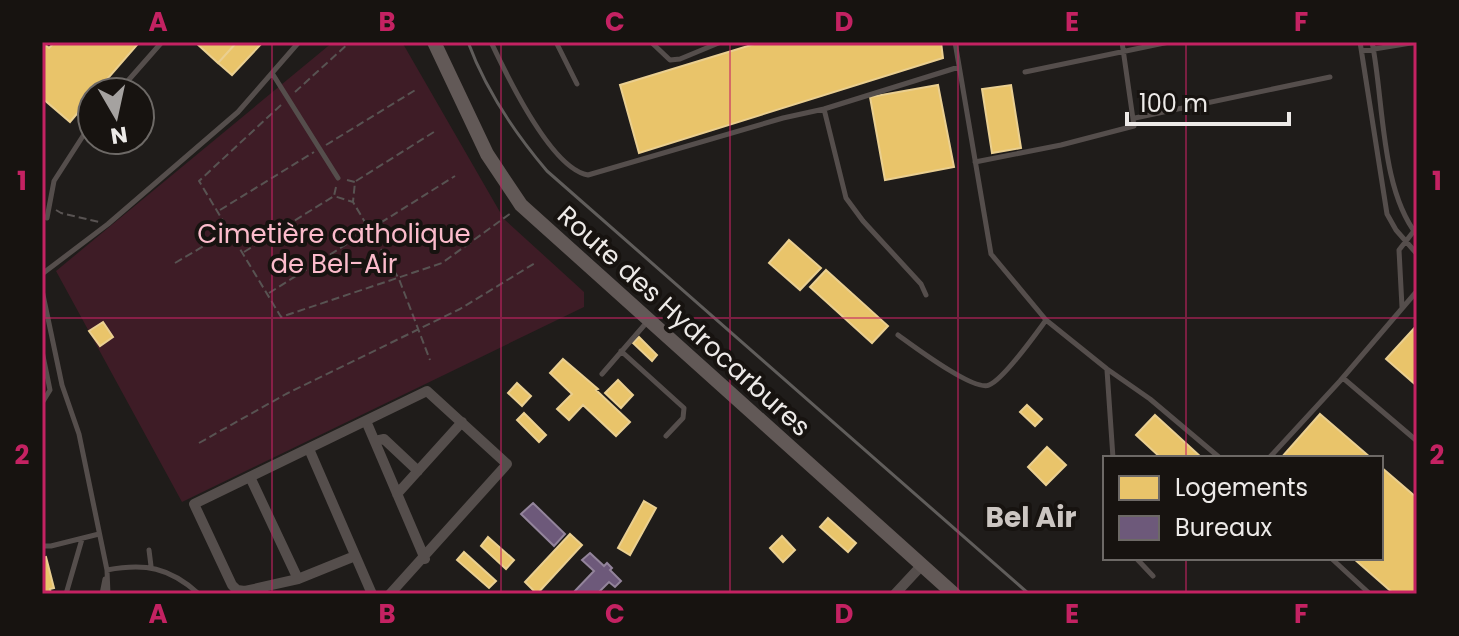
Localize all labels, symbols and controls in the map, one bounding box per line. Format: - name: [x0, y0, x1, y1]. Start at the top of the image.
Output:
- text: A: [148, 4, 168, 40]
- text: B: [378, 4, 396, 40]
- text: C: [605, 4, 625, 40]
- text: D: [835, 4, 854, 40]
- text: E: [1065, 4, 1079, 40]
- text: F: [1294, 4, 1308, 40]
- north arrow: [76, 76, 156, 156]
- scale bar: [1127, 76, 1289, 126]
- text: 100 m: [1139, 87, 1208, 120]
- text: N: [108, 119, 130, 152]
- text: 1: [17, 163, 27, 199]
- text: 1: [1432, 163, 1442, 199]
- street label: Route des Hydrocarbures: [550, 198, 818, 444]
- park label: Cimetière catholique de Bel-Air: [197, 216, 471, 282]
- text: 2: [15, 437, 30, 473]
- text: 2: [1430, 437, 1445, 473]
- legend: [1103, 456, 1383, 560]
- text: Logements: [1175, 471, 1308, 504]
- district label: Bel Air: [986, 498, 1076, 537]
- text: Bureaux: [1175, 511, 1272, 544]
- text: A: [148, 596, 168, 632]
- text: B: [378, 596, 396, 632]
- text: C: [605, 596, 625, 632]
- text: D: [835, 596, 854, 632]
- text: E: [1065, 596, 1079, 632]
- text: F: [1294, 596, 1308, 632]

